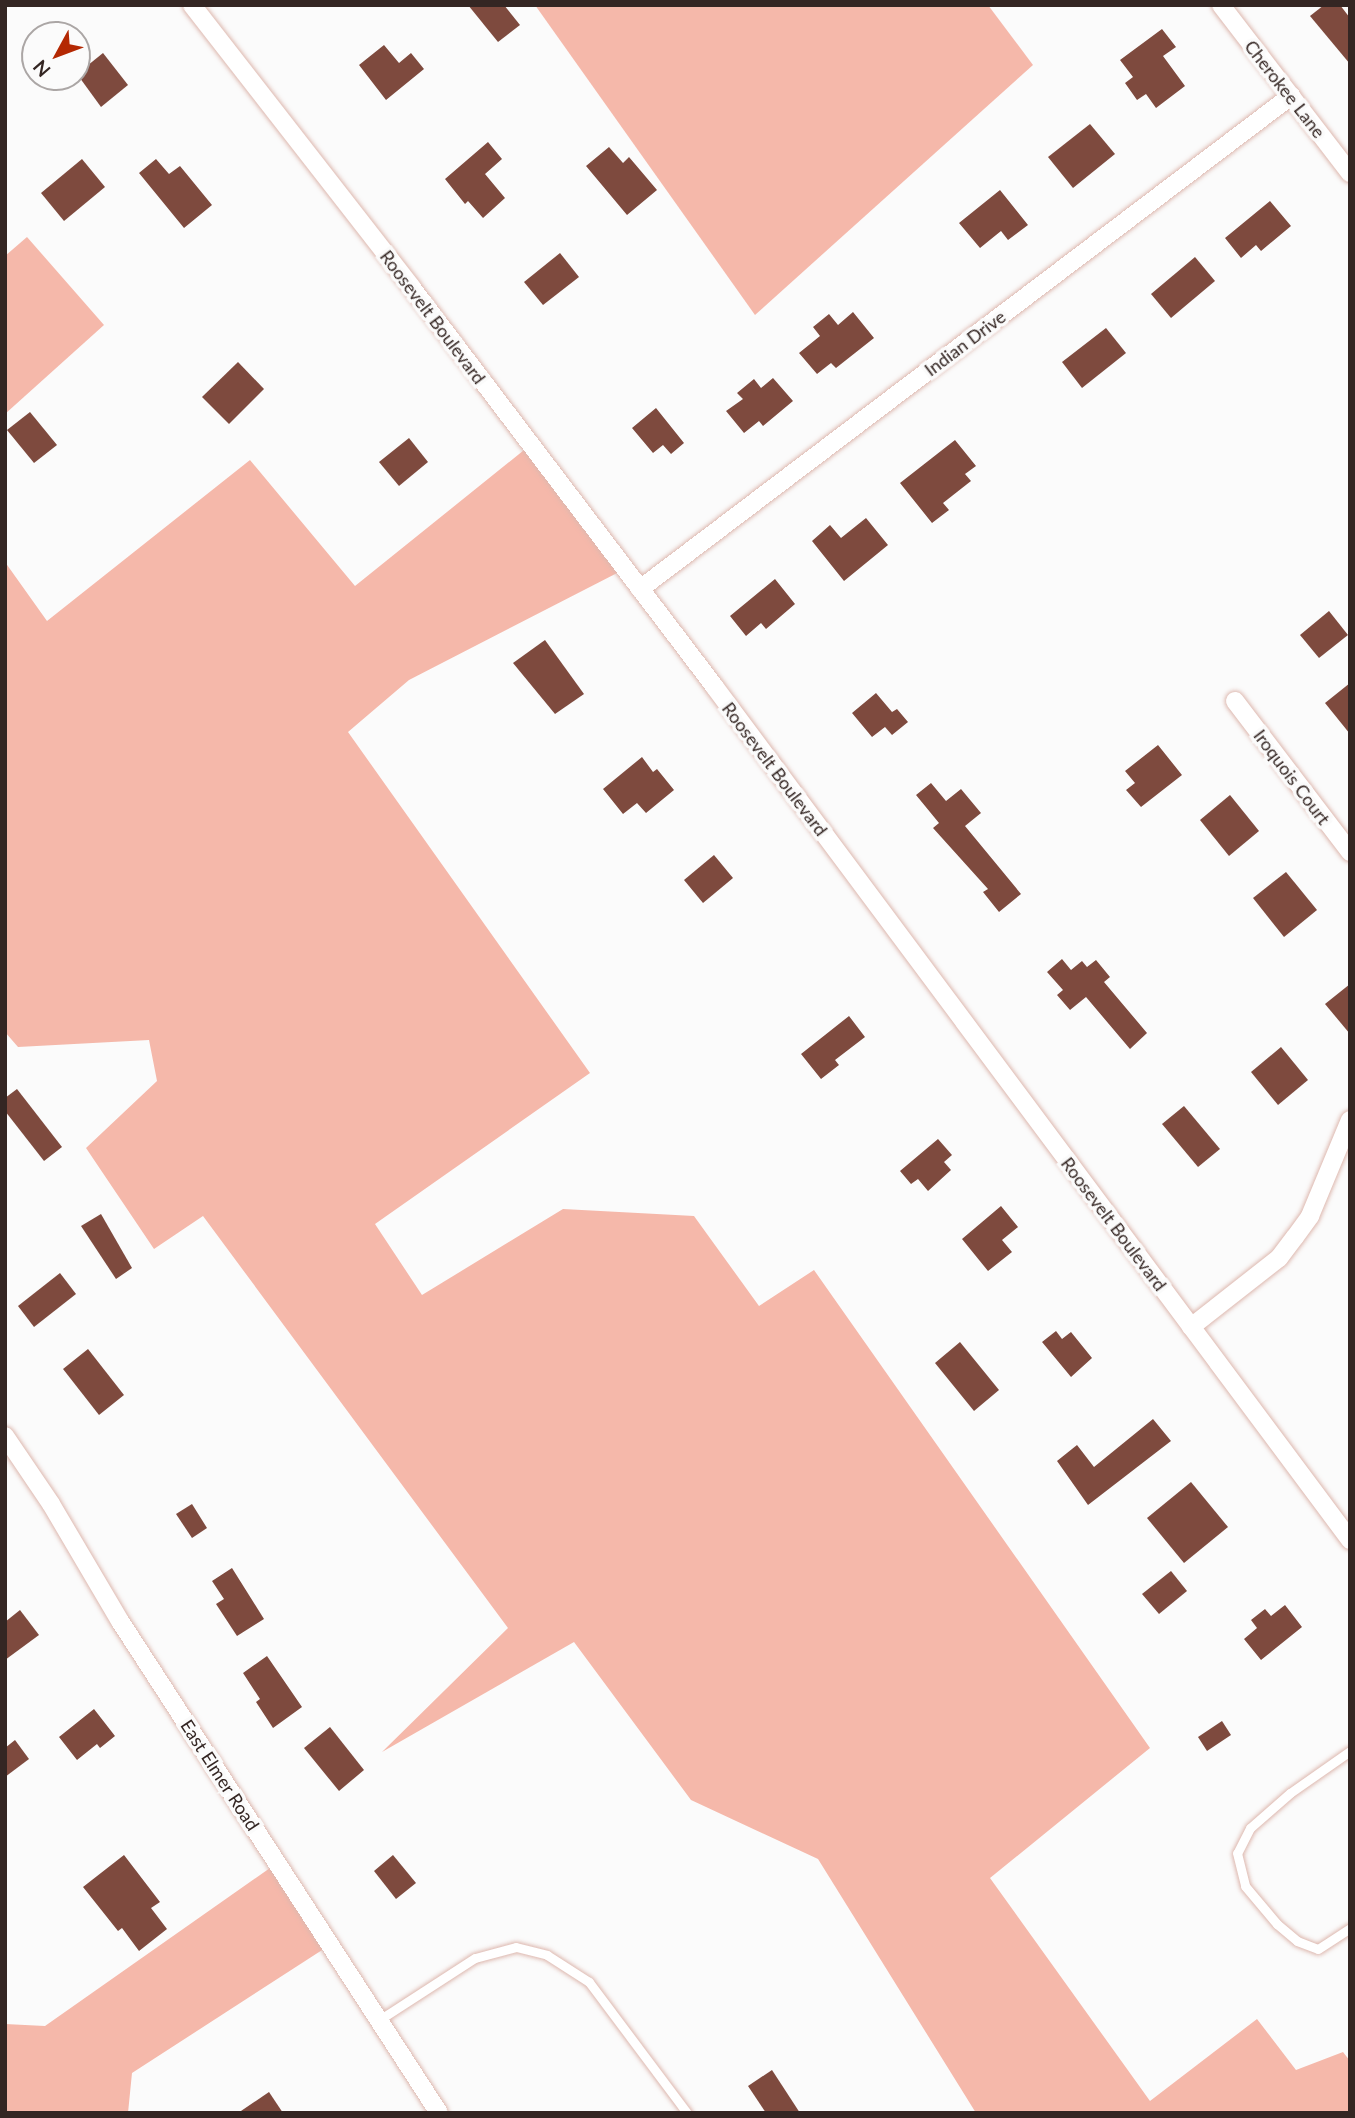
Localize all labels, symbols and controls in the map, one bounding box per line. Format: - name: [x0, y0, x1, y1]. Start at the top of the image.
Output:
- north arrow: [21, 21, 91, 91]
- street label: Cherokee Lane: [1240, 36, 1330, 142]
- text: N: [28, 56, 55, 82]
- street label: Roosevelt Boulevard: [376, 246, 490, 388]
- street label: Indian Drive: [920, 306, 1010, 380]
- street label: Roosevelt Boulevard: [718, 698, 832, 840]
- street label: Iroquois Court: [1249, 725, 1335, 829]
- street label: Roosevelt Boulevard: [1057, 1153, 1171, 1295]
- street label: East Elmer Road: [176, 1715, 264, 1835]

